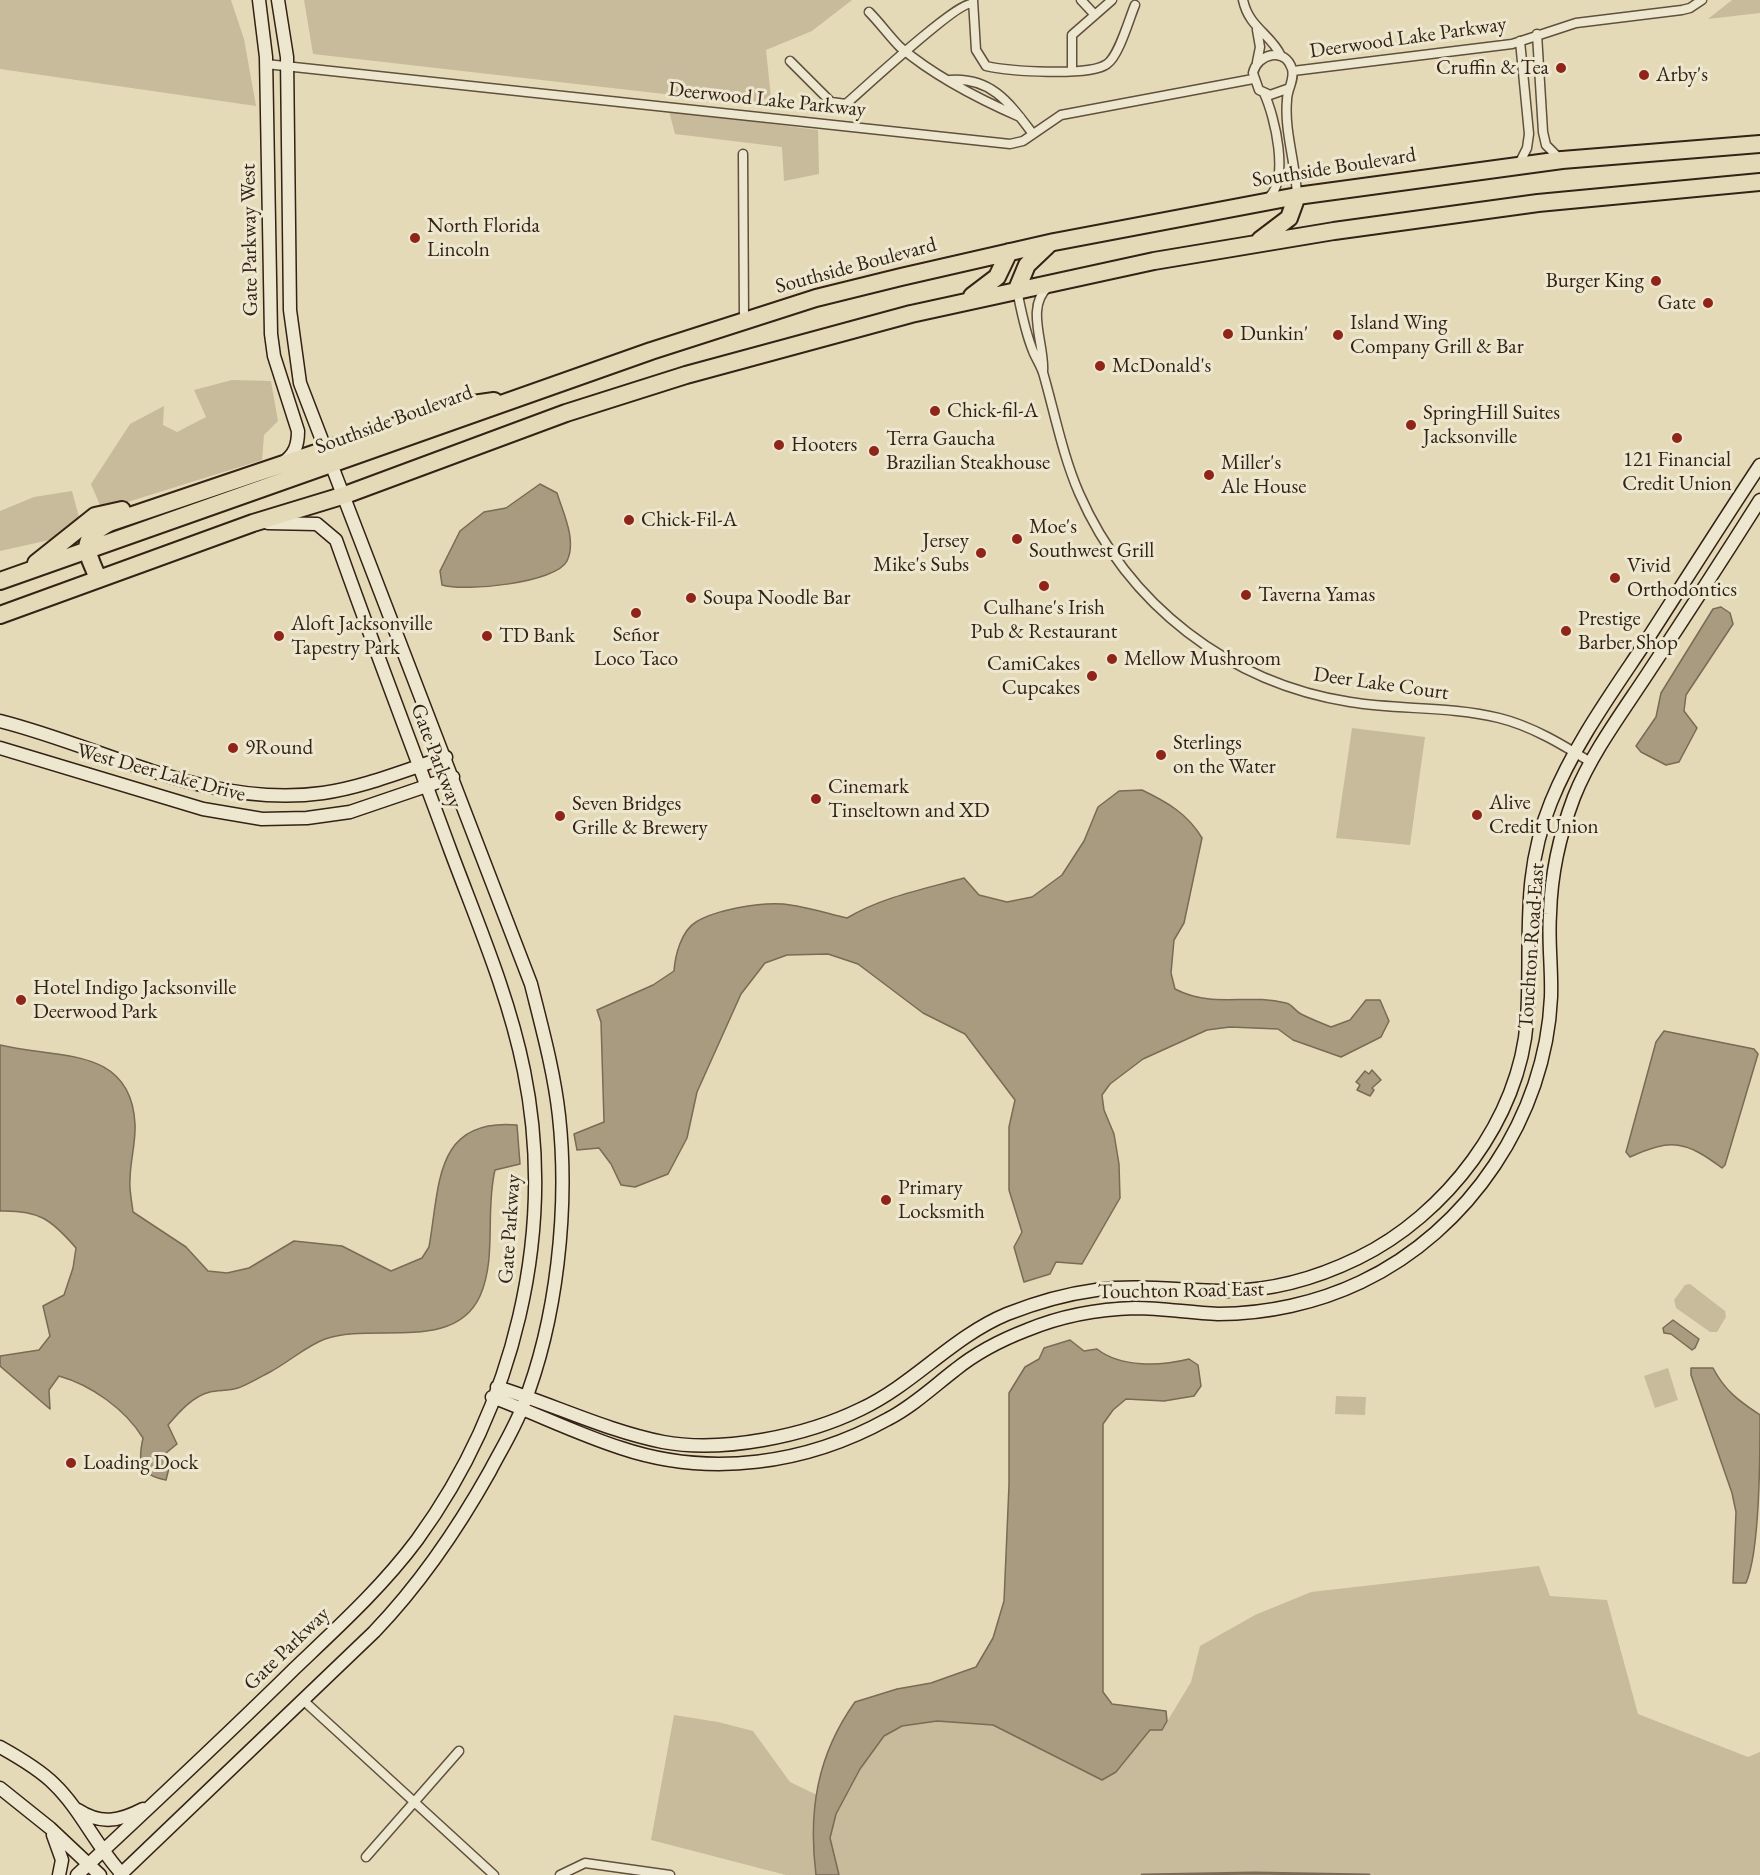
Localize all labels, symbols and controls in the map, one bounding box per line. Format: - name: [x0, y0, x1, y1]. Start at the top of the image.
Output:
- street label: Deerwood Lake Parkway: [1308, 12, 1508, 64]
- place label: Cruffin & Tea: [1436, 55, 1549, 81]
- marker: Cruffin & Tea: [1554, 61, 1568, 75]
- place label: Arby's: [1656, 62, 1708, 88]
- marker: Arby's: [1637, 68, 1651, 82]
- street label: Deerwood Lake Parkway: [667, 77, 867, 123]
- street label: Southside Boulevard: [1250, 143, 1418, 193]
- street label: Gate Parkway West: [236, 163, 264, 317]
- place label: North Florida Lincoln: [427, 213, 540, 263]
- marker: North Florida Lincoln: [408, 231, 422, 245]
- street label: Southside Boulevard: [773, 232, 939, 300]
- place label: Burger King: [1545, 268, 1644, 294]
- marker: Burger King: [1649, 274, 1663, 288]
- place label: Gate: [1658, 290, 1696, 316]
- marker: Gate: [1701, 296, 1715, 310]
- place label: Island Wing Company Grill & Bar: [1350, 310, 1524, 360]
- place label: Dunkin': [1240, 321, 1308, 347]
- marker: Dunkin': [1221, 327, 1235, 341]
- marker: Island Wing Company Grill & Bar: [1331, 328, 1345, 342]
- place label: McDonald's: [1112, 353, 1211, 379]
- marker: McDonald's: [1093, 359, 1107, 373]
- street label: Southside Boulevard: [312, 380, 476, 460]
- place label: Chick-fil-A: [947, 398, 1038, 424]
- place label: SpringHill Suites Jacksonville: [1423, 400, 1560, 450]
- marker: Chick-fil-A: [928, 404, 942, 418]
- marker: SpringHill Suites Jacksonville: [1404, 418, 1418, 432]
- place label: Terra Gaucha Brazilian Steakhouse: [886, 426, 1050, 476]
- marker: 121 Financial Credit Union: [1670, 431, 1684, 445]
- place label: Hooters: [791, 432, 857, 458]
- marker: Hooters: [772, 438, 786, 452]
- marker: Terra Gaucha Brazilian Steakhouse: [867, 444, 881, 458]
- place label: 121 Financial Credit Union: [1622, 447, 1732, 497]
- place label: Miller's Ale House: [1221, 450, 1306, 500]
- marker: Miller's Ale House: [1202, 468, 1216, 482]
- place label: Chick-Fil-A: [641, 507, 737, 533]
- marker: Chick-Fil-A: [622, 513, 636, 527]
- place label: Moe's Southwest Grill: [1029, 514, 1154, 564]
- place label: Jersey Mike's Subs: [873, 528, 969, 578]
- marker: Moe's Southwest Grill: [1010, 532, 1024, 546]
- marker: Jersey Mike's Subs: [974, 546, 988, 560]
- place label: Vivid Orthodontics: [1627, 553, 1737, 603]
- marker: Vivid Orthodontics: [1608, 571, 1622, 585]
- marker: Culhane's Irish Pub & Restaurant: [1037, 579, 1051, 593]
- place label: Taverna Yamas: [1258, 582, 1375, 608]
- place label: Soupa Noodle Bar: [703, 585, 850, 611]
- marker: Taverna Yamas: [1239, 588, 1253, 602]
- marker: Soupa Noodle Bar: [684, 591, 698, 605]
- place label: Culhane's Irish Pub & Restaurant: [971, 595, 1117, 645]
- marker: Señor Loco Taco: [629, 606, 643, 620]
- place label: Prestige Barber Shop: [1578, 606, 1678, 656]
- place label: Aloft Jacksonville Tapestry Park: [291, 611, 433, 661]
- place label: Señor Loco Taco: [594, 622, 678, 672]
- place label: TD Bank: [499, 623, 575, 649]
- marker: Prestige Barber Shop: [1559, 624, 1573, 638]
- marker: Aloft Jacksonville Tapestry Park: [272, 629, 286, 643]
- marker: TD Bank: [480, 629, 494, 643]
- place label: Mellow Mushroom: [1124, 646, 1281, 672]
- place label: CamiCakes Cupcakes: [987, 651, 1080, 701]
- marker: Mellow Mushroom: [1105, 652, 1119, 666]
- street label: Deer Lake Court: [1312, 662, 1450, 706]
- marker: CamiCakes Cupcakes: [1085, 669, 1099, 683]
- street label: Gate Parkway: [405, 700, 467, 812]
- place label: Sterlings on the Water: [1173, 730, 1276, 780]
- place label: 9Round: [245, 735, 313, 761]
- street label: West Deer Lake Drive: [74, 738, 248, 808]
- marker: 9Round: [226, 741, 240, 755]
- marker: Sterlings on the Water: [1154, 748, 1168, 762]
- place label: Cinemark Tinseltown and XD: [828, 774, 990, 824]
- place label: Alive Credit Union: [1489, 790, 1599, 840]
- place label: Seven Bridges Grille & Brewery: [572, 791, 708, 841]
- marker: Cinemark Tinseltown and XD: [809, 792, 823, 806]
- marker: Alive Credit Union: [1470, 808, 1484, 822]
- marker: Seven Bridges Grille & Brewery: [553, 809, 567, 823]
- street label: Touchton Road East: [1514, 862, 1550, 1030]
- place label: Hotel Indigo Jacksonville Deerwood Park: [33, 975, 236, 1025]
- marker: Hotel Indigo Jacksonville Deerwood Park: [14, 993, 28, 1007]
- street label: Gate Parkway: [494, 1173, 526, 1285]
- place label: Primary Locksmith: [898, 1175, 985, 1225]
- marker: Primary Locksmith: [879, 1193, 893, 1207]
- street label: Touchton Road East: [1098, 1277, 1264, 1305]
- place label: Loading Dock: [83, 1450, 198, 1476]
- marker: Loading Dock: [64, 1456, 78, 1470]
- street label: Gate Parkway: [239, 1602, 335, 1696]

